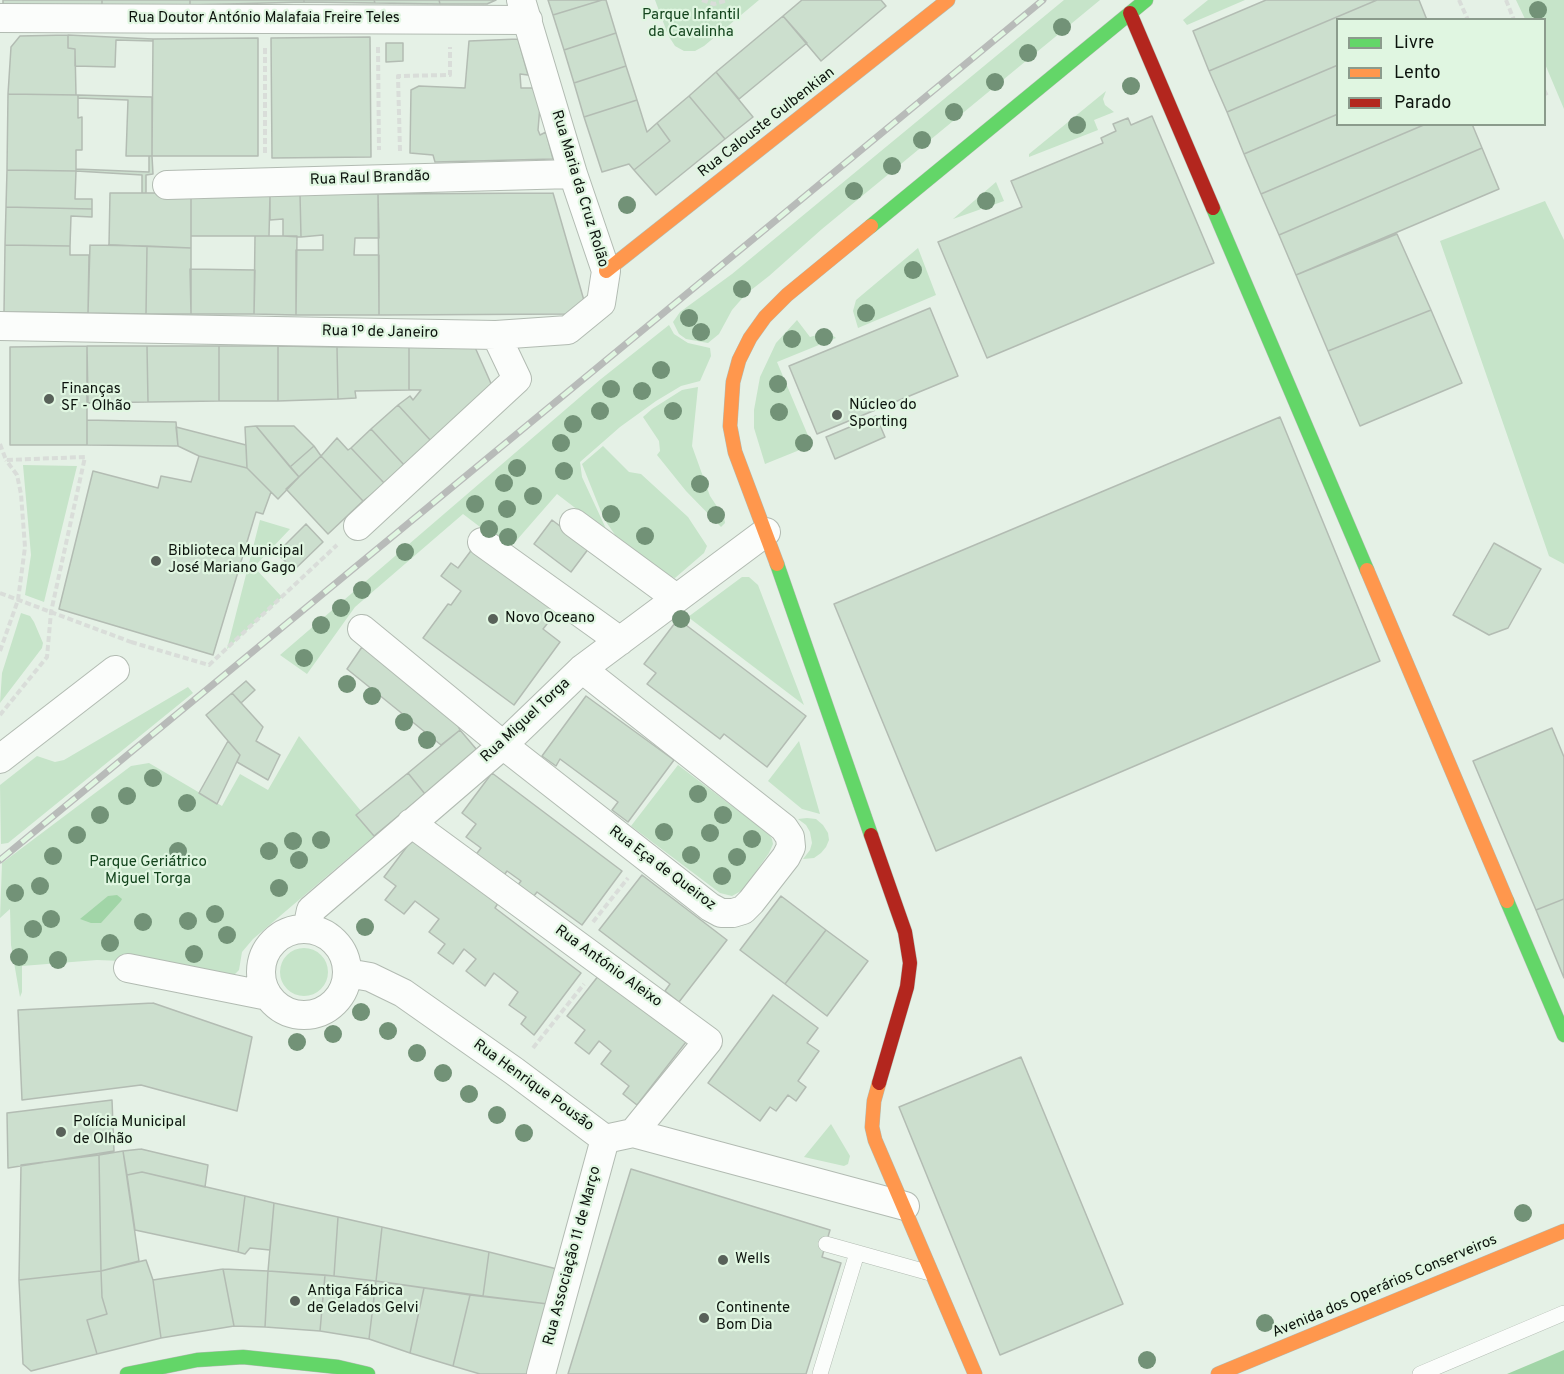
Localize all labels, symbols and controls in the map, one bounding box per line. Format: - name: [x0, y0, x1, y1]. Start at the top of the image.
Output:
- park label: Parque Infantil da Cavalinha: [642, 7, 740, 42]
- street label: Rua Doutor António Malafaia Freire Teles: [128, 10, 400, 28]
- legend: [1336, 18, 1546, 126]
- text: Livre: [1394, 32, 1434, 55]
- text: Lento: [1394, 62, 1440, 85]
- street label: Rua Calouste Gulbenkian: [695, 64, 839, 182]
- text: Parado: [1394, 92, 1451, 115]
- street label: Rua Maria da Cruz Rolão: [547, 108, 611, 270]
- street label: Rua Raul Brandão: [310, 168, 430, 190]
- street label: Rua 1º de Janeiro: [322, 323, 438, 343]
- place label: Finanças SF - Olhão: [61, 381, 131, 416]
- marker: Finanças SF - Olhão: [42, 392, 56, 406]
- place label: Núcleo do Sporting: [849, 397, 917, 432]
- marker: Núcleo do Sporting: [830, 408, 844, 422]
- place label: Biblioteca Municipal José Mariano Gago: [168, 543, 303, 578]
- marker: Biblioteca Municipal José Mariano Gago: [149, 554, 163, 568]
- place label: Novo Oceano: [505, 610, 595, 628]
- marker: Novo Oceano: [486, 612, 500, 626]
- street label: Rua Miguel Torga: [478, 675, 574, 767]
- street label: Rua Eça de Queiroz: [605, 823, 719, 915]
- park label: Parque Geriátrico Miguel Torga: [89, 854, 207, 889]
- street label: Rua António Aleixo: [551, 922, 665, 1012]
- street label: Rua Henrique Pousão: [469, 1036, 597, 1136]
- place label: Polícia Municipal de Olhão: [73, 1114, 186, 1149]
- marker: Polícia Municipal de Olhão: [54, 1125, 68, 1139]
- street label: Rua Associação 11 de Março: [540, 1164, 606, 1348]
- street label: Avenida dos Operários Conserveiros: [1270, 1231, 1500, 1343]
- place label: Wells: [735, 1251, 770, 1269]
- marker: Wells: [716, 1253, 730, 1267]
- place label: Antiga Fábrica de Gelados Gelvi: [307, 1283, 418, 1318]
- marker: Antiga Fábrica de Gelados Gelvi: [288, 1294, 302, 1308]
- place label: Continente Bom Dia: [716, 1300, 790, 1335]
- marker: Continente Bom Dia: [697, 1311, 711, 1325]

